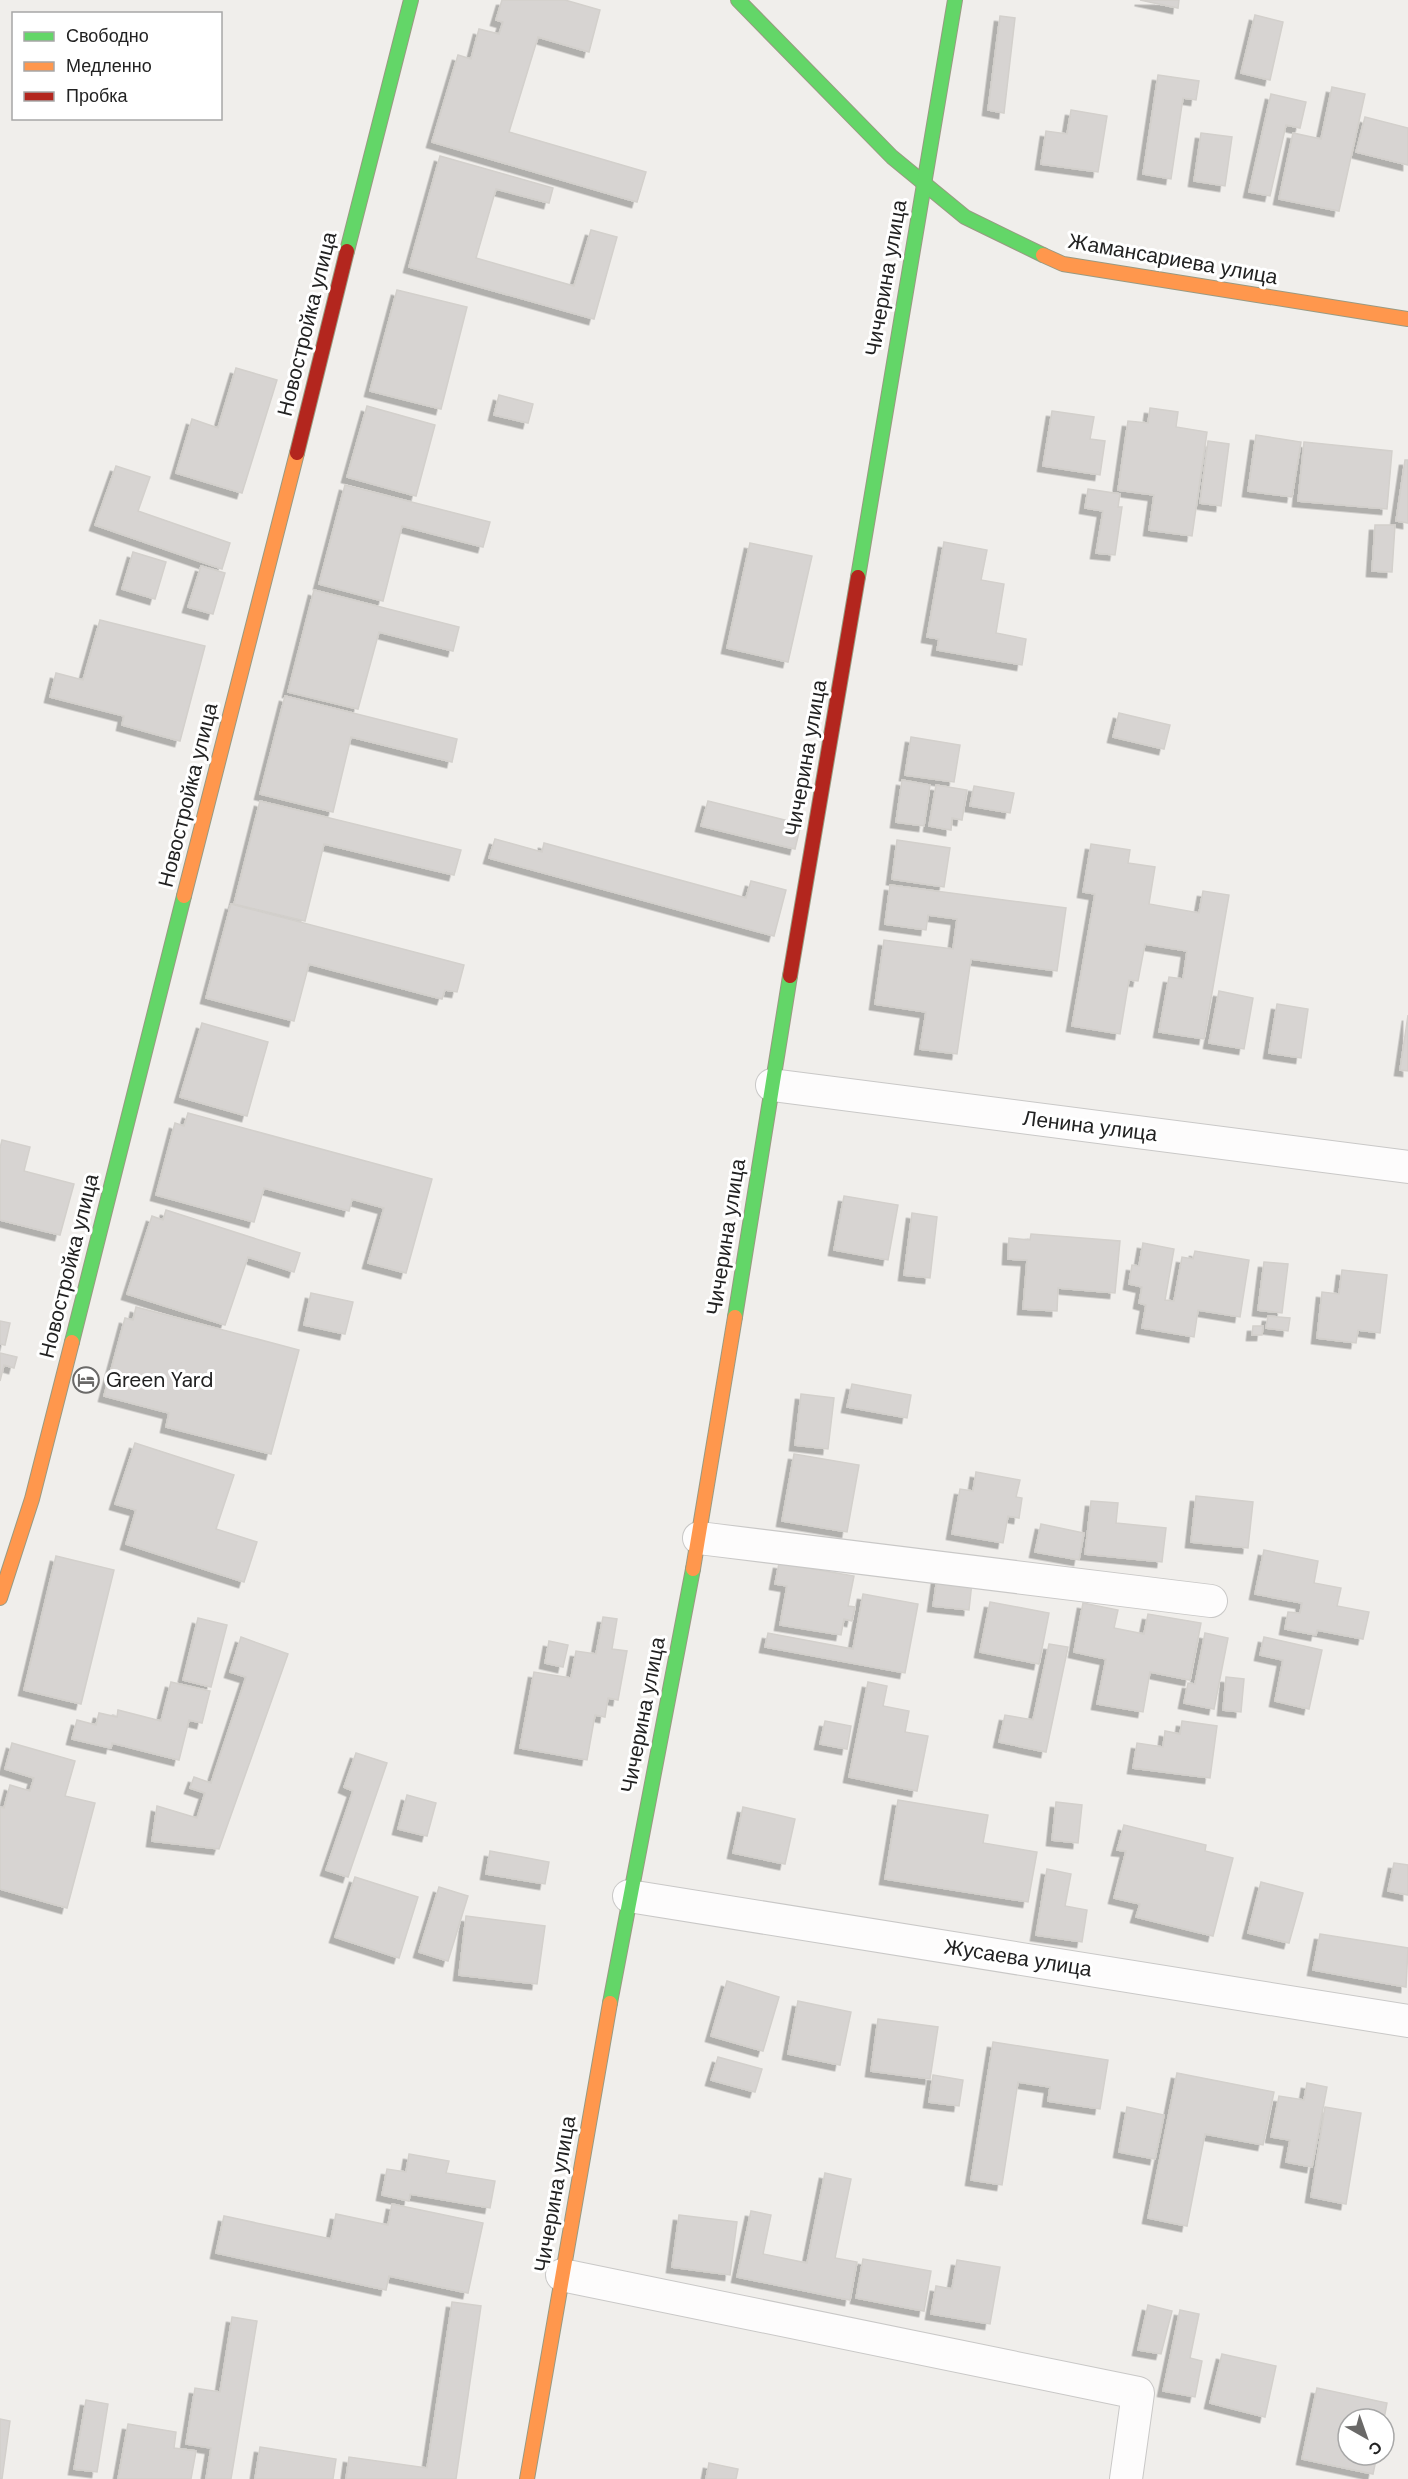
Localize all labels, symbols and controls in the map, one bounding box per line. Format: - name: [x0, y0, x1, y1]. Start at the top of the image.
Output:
- legend: [12, 12, 222, 120]
- text: Свободно: [66, 24, 149, 48]
- text: Медленно: [66, 54, 152, 78]
- text: Пробка: [66, 84, 129, 108]
- street label: Чичерина улица: [858, 197, 914, 358]
- street label: Жамансариева улица: [1066, 227, 1280, 291]
- street label: Новостройка улица: [271, 228, 344, 419]
- street label: Чичерина улица: [778, 677, 834, 838]
- street label: Новостройка улица: [152, 699, 225, 890]
- street label: Ленина улица: [1021, 1104, 1159, 1148]
- street label: Чичерина улица: [700, 1156, 752, 1317]
- street label: Новостройка улица: [33, 1170, 106, 1361]
- hotel icon: Green Yard: [71, 1365, 101, 1395]
- place label: Green Yard: [106, 1366, 213, 1394]
- street label: Чичерина улица: [614, 1634, 672, 1795]
- street label: Жусаева улица: [942, 1933, 1094, 1984]
- street label: Чичерина улица: [527, 2113, 583, 2274]
- north arrow: [1336, 2407, 1396, 2467]
- text: С: [1364, 2436, 1386, 2460]

